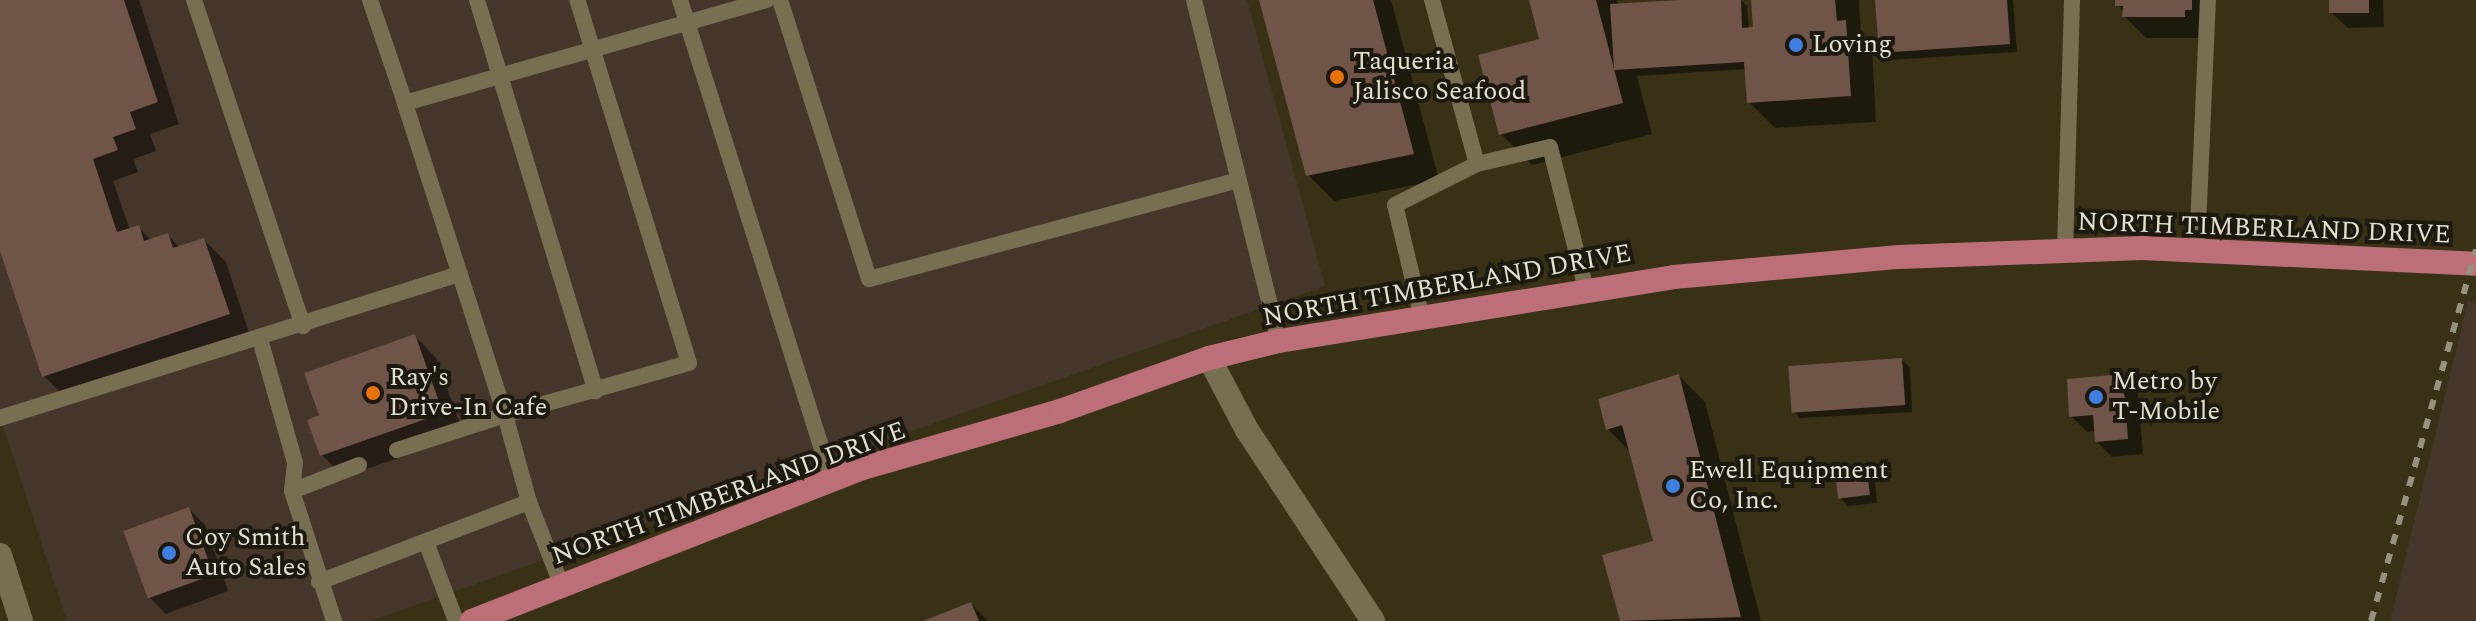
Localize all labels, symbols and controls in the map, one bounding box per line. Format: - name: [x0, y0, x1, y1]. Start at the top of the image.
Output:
- place label: Loving: [1812, 29, 1892, 61]
- marker: Loving: [1787, 36, 1805, 54]
- place label: Taqueria Jalisco Seafood: [1353, 46, 1526, 108]
- marker: Taqueria Jalisco Seafood: [1328, 68, 1346, 86]
- street label: NORTH TIMBERLAND DRIVE: [2077, 207, 2451, 251]
- street label: NORTH TIMBERLAND DRIVE: [1260, 238, 1634, 334]
- place label: Ray's Drive-In Cafe: [389, 362, 547, 424]
- place label: Metro by T-Mobile: [2112, 366, 2220, 428]
- marker: Ray's Drive-In Cafe: [364, 384, 382, 402]
- marker: Metro by T-Mobile: [2087, 388, 2105, 406]
- street label: NORTH TIMBERLAND DRIVE: [548, 415, 910, 573]
- place label: Ewell Equipment Co, Inc.: [1689, 455, 1888, 516]
- marker: Ewell Equipment Co, Inc.: [1664, 477, 1682, 495]
- place label: Coy Smith Auto Sales: [185, 522, 307, 584]
- marker: Coy Smith Auto Sales: [160, 544, 178, 562]

